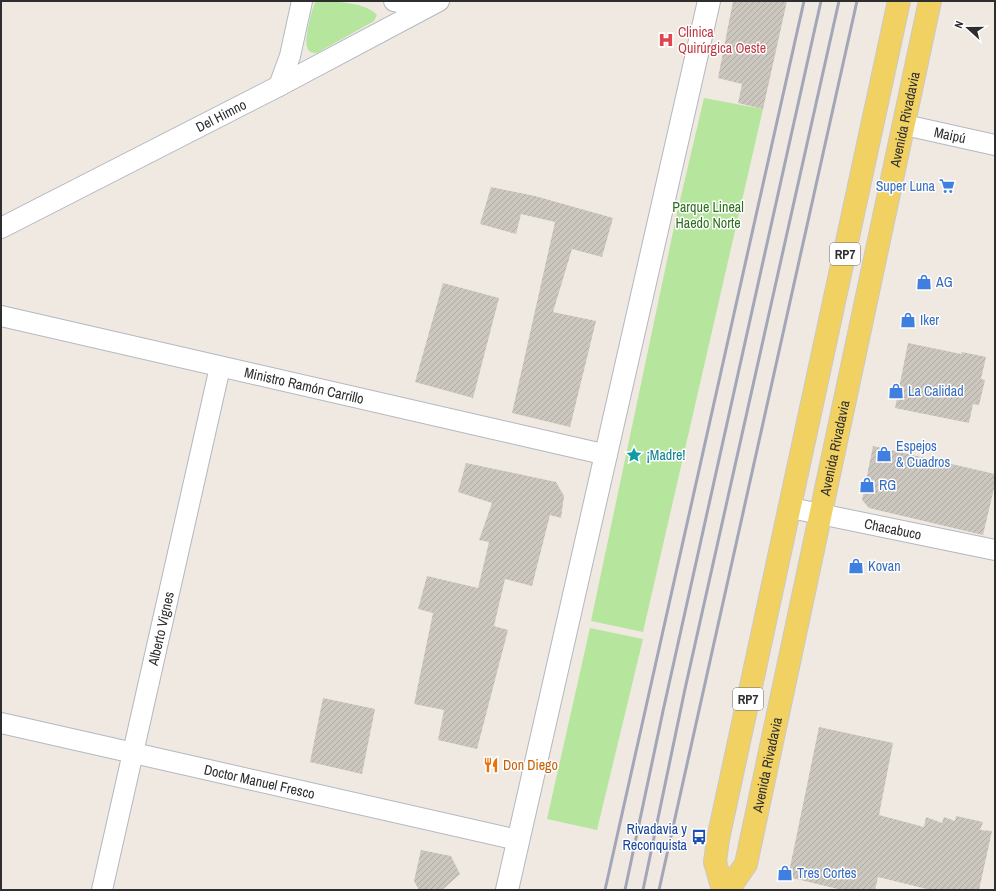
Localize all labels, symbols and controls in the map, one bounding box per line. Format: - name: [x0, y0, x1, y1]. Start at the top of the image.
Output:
- north arrow: [948, 8, 988, 48]
- text: N: [951, 19, 966, 30]
- place label: Clinica Quirúrgica Oeste: [678, 23, 766, 57]
- hospital icon: Clinica Quirúrgica Oeste: [657, 31, 675, 49]
- street label: Avenida Rivadavia: [886, 69, 924, 170]
- street label: Del Himno: [193, 95, 249, 136]
- street label: Maipú: [932, 123, 967, 147]
- place label: Super Luna: [876, 177, 936, 195]
- supermarket icon: Super Luna: [938, 177, 956, 195]
- park label: Parque Lineal Haedo Norte: [672, 198, 744, 232]
- road number: RP7: [830, 243, 860, 265]
- shop icon: AG: [915, 273, 933, 291]
- place label: AG: [935, 273, 953, 291]
- shop icon: Iker: [899, 311, 917, 329]
- place label: Iker: [920, 311, 939, 329]
- street label: Ministro Ramón Carrillo: [243, 363, 366, 408]
- shop icon: La Calidad: [887, 382, 905, 400]
- place label: La Calidad: [908, 382, 964, 400]
- street label: Avenida Rivadavia: [816, 398, 854, 498]
- place label: Espejos & Cuadros: [896, 437, 950, 471]
- shop icon: Espejos & Cuadros: [875, 445, 893, 463]
- place icon: ¡Madre!: [625, 446, 643, 464]
- place label: ¡Madre!: [646, 446, 686, 464]
- shop icon: RG: [858, 476, 876, 494]
- place label: RG: [879, 476, 896, 494]
- street label: Chacabuco: [863, 514, 923, 544]
- shop icon: Kovan: [847, 557, 865, 575]
- place label: Kovan: [868, 557, 901, 575]
- street label: Alberto Vignes: [144, 590, 178, 668]
- road number: RP7: [733, 688, 763, 710]
- street label: Avenida Rivadavia: [748, 715, 786, 815]
- restaurant icon: Don Diego: [482, 756, 500, 774]
- place label: Don Diego: [503, 756, 558, 774]
- street label: Doctor Manuel Fresco: [202, 760, 317, 803]
- place label: Rivadavia y Reconquista: [623, 820, 688, 854]
- bus stop icon: Rivadavia y Reconquista: [690, 828, 708, 846]
- shop icon: Tres Cortes: [776, 864, 794, 882]
- place label: Tres Cortes: [797, 864, 857, 882]

